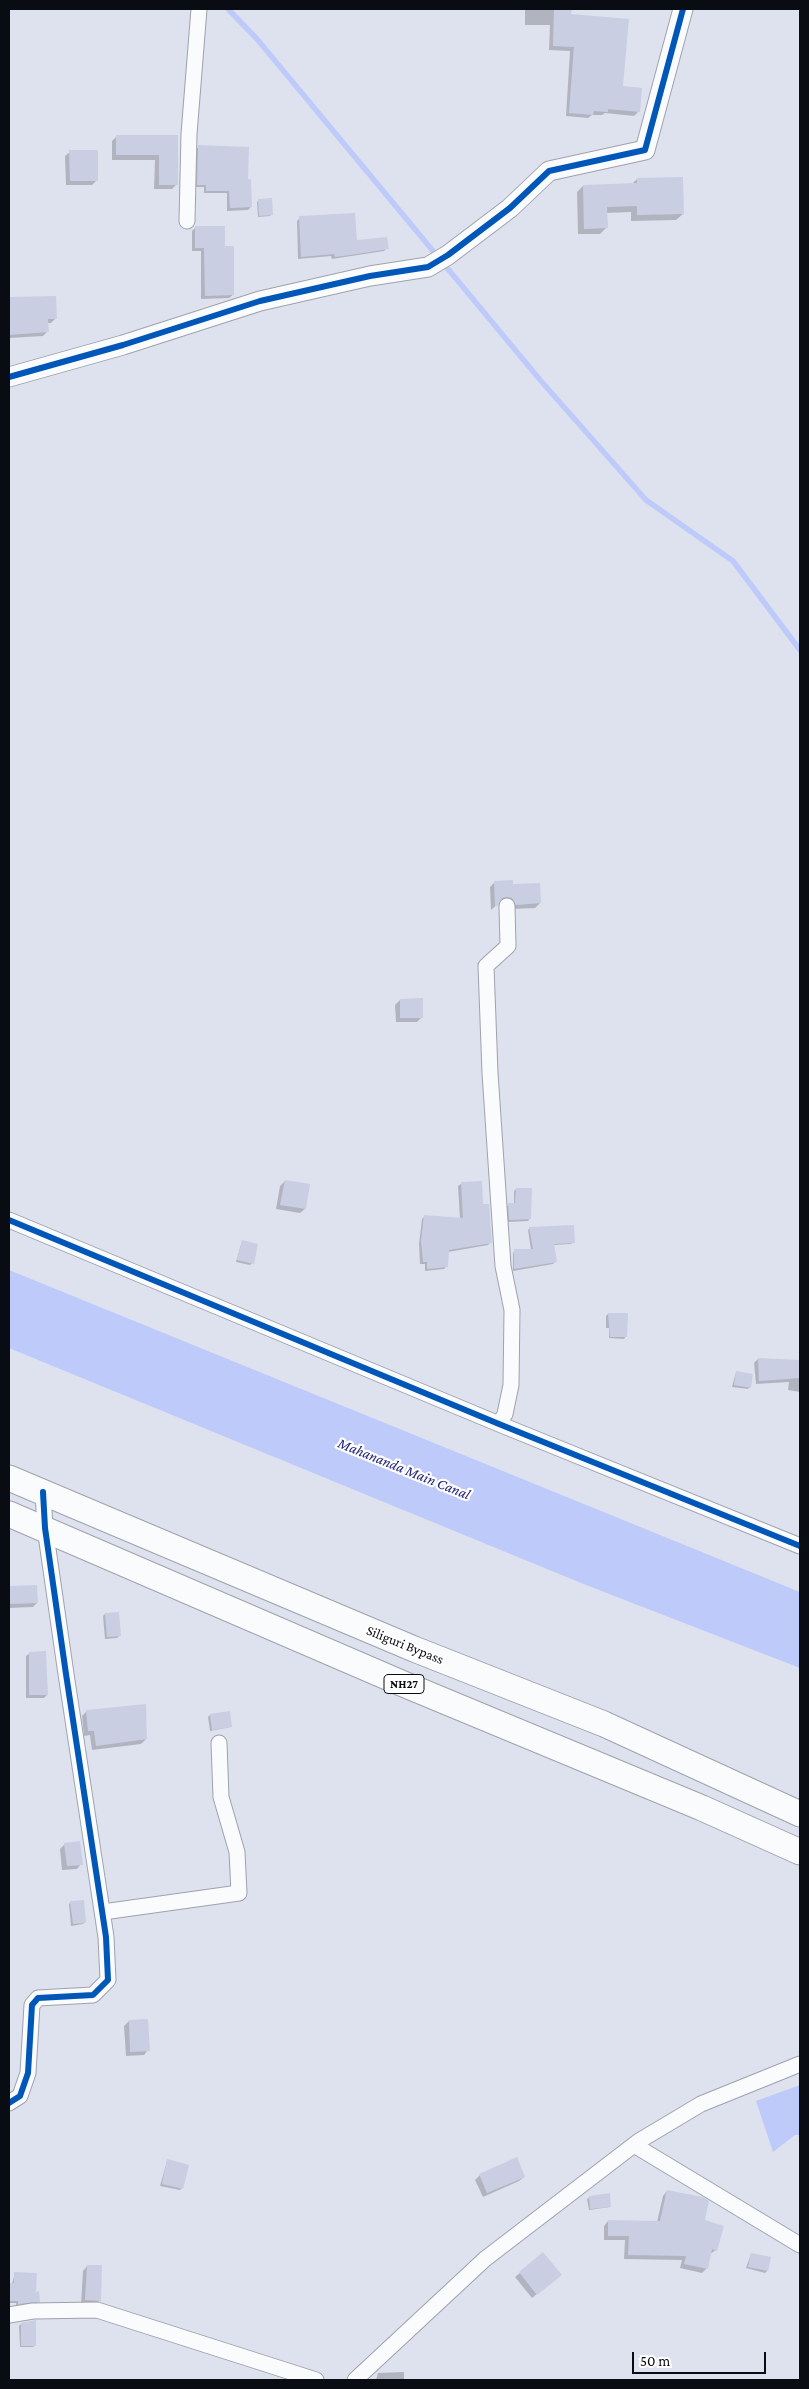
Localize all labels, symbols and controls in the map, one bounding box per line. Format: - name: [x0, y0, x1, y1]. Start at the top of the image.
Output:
- water label: Mahananda Main Canal: [335, 1434, 473, 1504]
- street label: Siliguri Bypass: [364, 1622, 446, 1668]
- road number: NH27: [384, 1675, 424, 1694]
- scale bar: [634, 2342, 768, 2374]
- text: 50 m: [640, 2353, 670, 2369]

